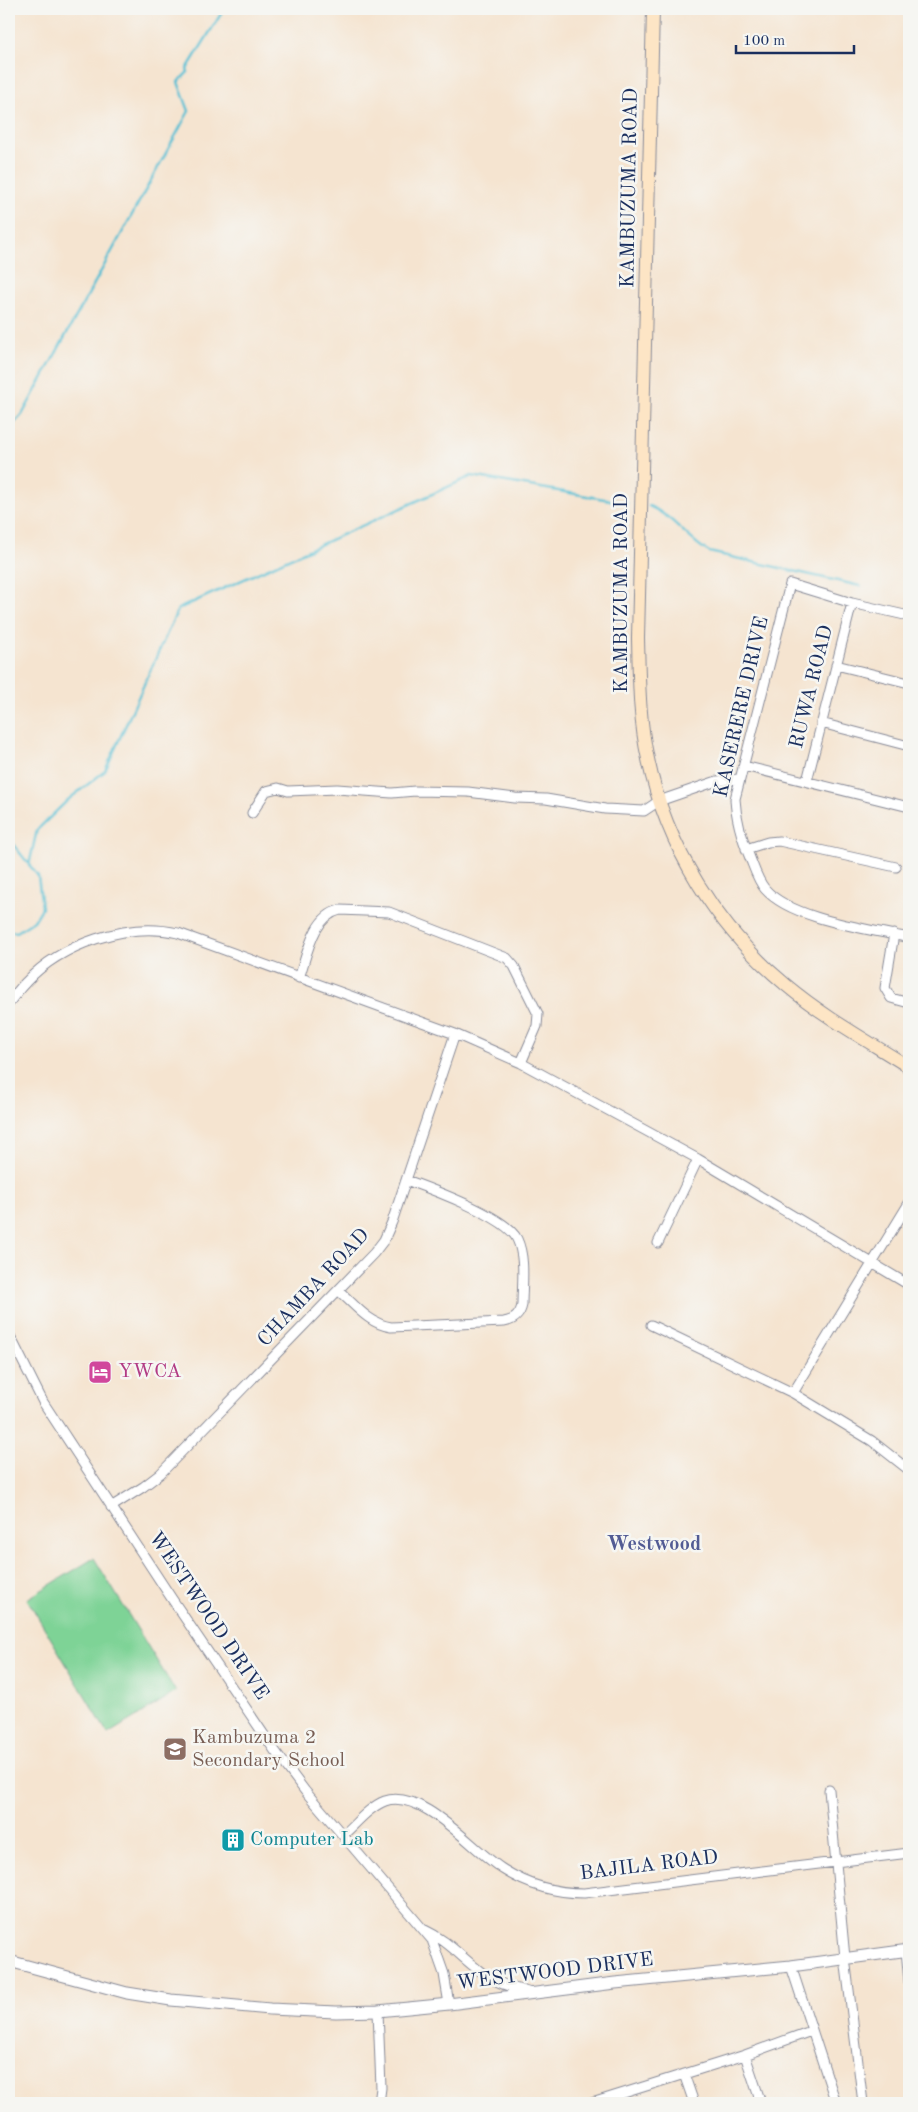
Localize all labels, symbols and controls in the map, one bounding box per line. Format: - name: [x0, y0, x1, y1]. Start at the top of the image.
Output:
- scale bar: [736, 22, 853, 54]
- text: 100 m: [743, 34, 785, 49]
- street label: KAMBUZUMA ROAD: [618, 88, 642, 288]
- street label: KAMBUZUMA ROAD: [612, 493, 632, 693]
- street label: KASERERE DRIVE: [711, 614, 773, 800]
- street label: RUWA ROAD: [787, 623, 837, 751]
- street label: CHAMBA ROAD: [254, 1225, 374, 1351]
- hotel icon: YWCA: [87, 1359, 113, 1385]
- place label: YWCA: [118, 1362, 182, 1382]
- street label: WESTWOOD DRIVE: [144, 1528, 272, 1704]
- district label: Westwood: [607, 1534, 701, 1555]
- place label: Kambuzuma 2 Secondary School: [192, 1728, 345, 1771]
- school or university icon: Kambuzuma 2 Secondary School: [162, 1736, 188, 1762]
- building icon: Computer Lab: [220, 1827, 246, 1853]
- place label: Computer Lab: [250, 1830, 374, 1850]
- street label: BAJILA ROAD: [579, 1848, 719, 1884]
- street label: WESTWOOD DRIVE: [455, 1950, 655, 1994]

